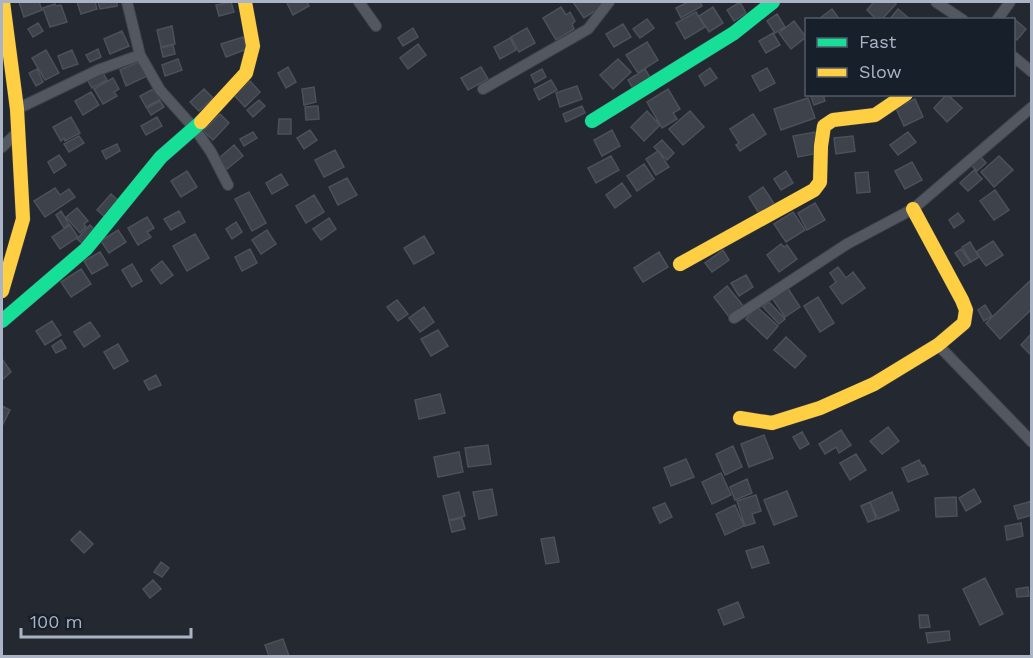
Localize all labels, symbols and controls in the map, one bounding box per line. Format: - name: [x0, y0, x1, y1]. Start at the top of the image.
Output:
- legend: [805, 18, 1015, 96]
- text: Fast: [859, 31, 897, 52]
- text: Slow: [859, 61, 902, 82]
- scale bar: [21, 601, 190, 639]
- text: 100 m: [30, 611, 83, 632]

